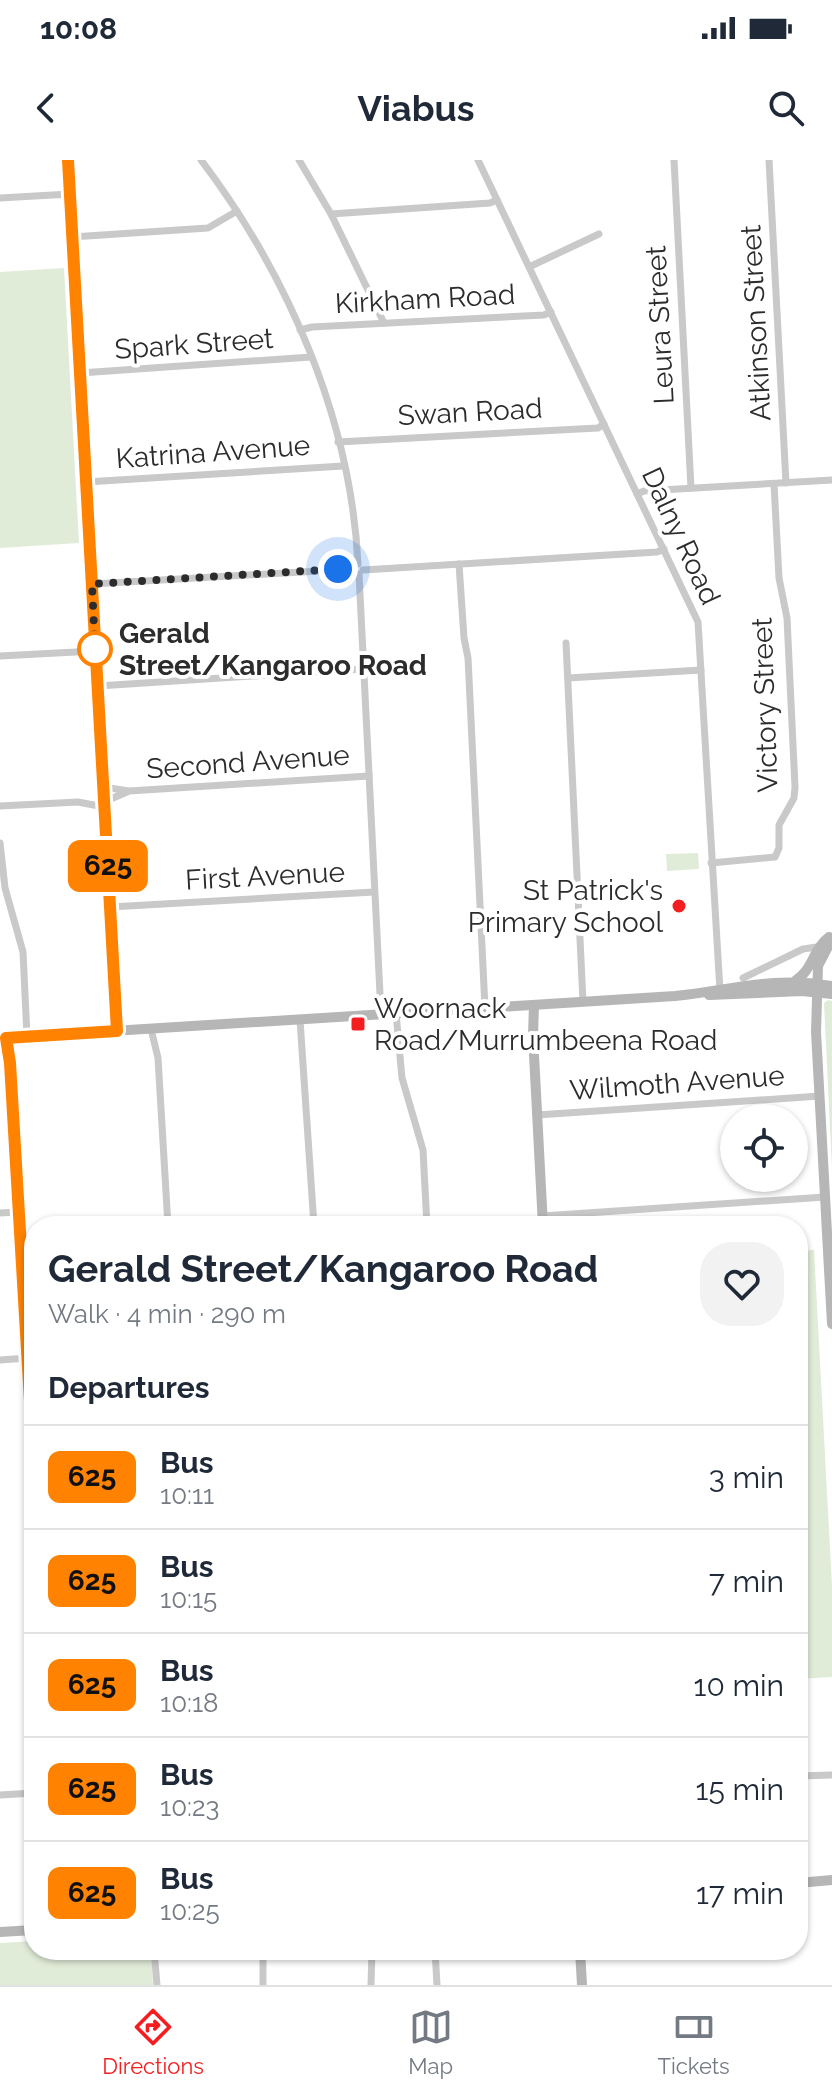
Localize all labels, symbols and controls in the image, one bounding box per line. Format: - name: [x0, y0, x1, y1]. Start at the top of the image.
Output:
- text: 10:08: [40, 11, 117, 46]
- icon: back: [24, 86, 68, 130]
- icon: search: [764, 86, 808, 130]
- text: Viabus: [357, 87, 475, 129]
- street label: Atkinson Street: [734, 224, 778, 422]
- street label: Leura Street: [639, 244, 681, 405]
- street label: Kirkham Road: [334, 278, 516, 320]
- street label: Spark Street: [114, 322, 275, 366]
- street label: Swan Road: [397, 392, 543, 432]
- street label: Katrina Avenue: [115, 429, 311, 475]
- street label: Dalny Road: [635, 462, 727, 610]
- your location: [318, 549, 358, 589]
- street label: Victory Street: [745, 616, 785, 793]
- place label: Gerald Street/Kangaroo Road: [119, 617, 427, 682]
- marker: Gerald Street/Kangaroo Road: [78, 632, 112, 666]
- street label: Second Avenue: [145, 738, 351, 786]
- line badge: 625: [62, 840, 154, 892]
- text: 625: [84, 849, 132, 882]
- street label: First Avenue: [184, 855, 346, 897]
- place label: St Patrick's Primary School: [468, 874, 663, 939]
- marker: St Patrick's Primary School: [670, 897, 688, 915]
- place label: Woornack Road/Murrumbeena Road: [374, 992, 717, 1057]
- marker: Woornack Road/Murrumbeena Road: [349, 1015, 367, 1033]
- street label: Wilmoth Avenue: [568, 1059, 786, 1107]
- map controls: [720, 1104, 808, 1192]
- button: locate: [720, 1104, 808, 1192]
- button: heart: [700, 1242, 784, 1326]
- text: Gerald Street/Kangaroo Road: [48, 1246, 598, 1291]
- text: Walk · 4 min · 290 m: [48, 1299, 286, 1329]
- text: Departures: [48, 1370, 210, 1405]
- text: Bus: [160, 1445, 214, 1480]
- text: 625: [68, 1460, 116, 1493]
- text: 3 min: [709, 1460, 784, 1495]
- text: 10:11: [160, 1480, 214, 1510]
- text: Bus: [160, 1549, 214, 1584]
- text: 625: [68, 1564, 116, 1597]
- text: 7 min: [709, 1564, 784, 1599]
- text: 10:15: [160, 1584, 217, 1614]
- text: Bus: [160, 1653, 214, 1688]
- text: 625: [68, 1668, 116, 1701]
- text: 10 min: [694, 1668, 784, 1703]
- text: 10:18: [160, 1688, 218, 1718]
- text: Bus: [160, 1757, 214, 1792]
- text: 625: [68, 1772, 116, 1805]
- text: 15 min: [696, 1772, 784, 1807]
- text: 10:23: [160, 1792, 219, 1822]
- text: Bus: [160, 1861, 214, 1896]
- text: 625: [68, 1876, 116, 1909]
- text: 17 min: [696, 1876, 784, 1911]
- text: 10:25: [160, 1896, 220, 1926]
- tab: Directions: [102, 2005, 204, 2079]
- tab: Map: [408, 2005, 453, 2079]
- tab: Tickets: [658, 2005, 730, 2079]

